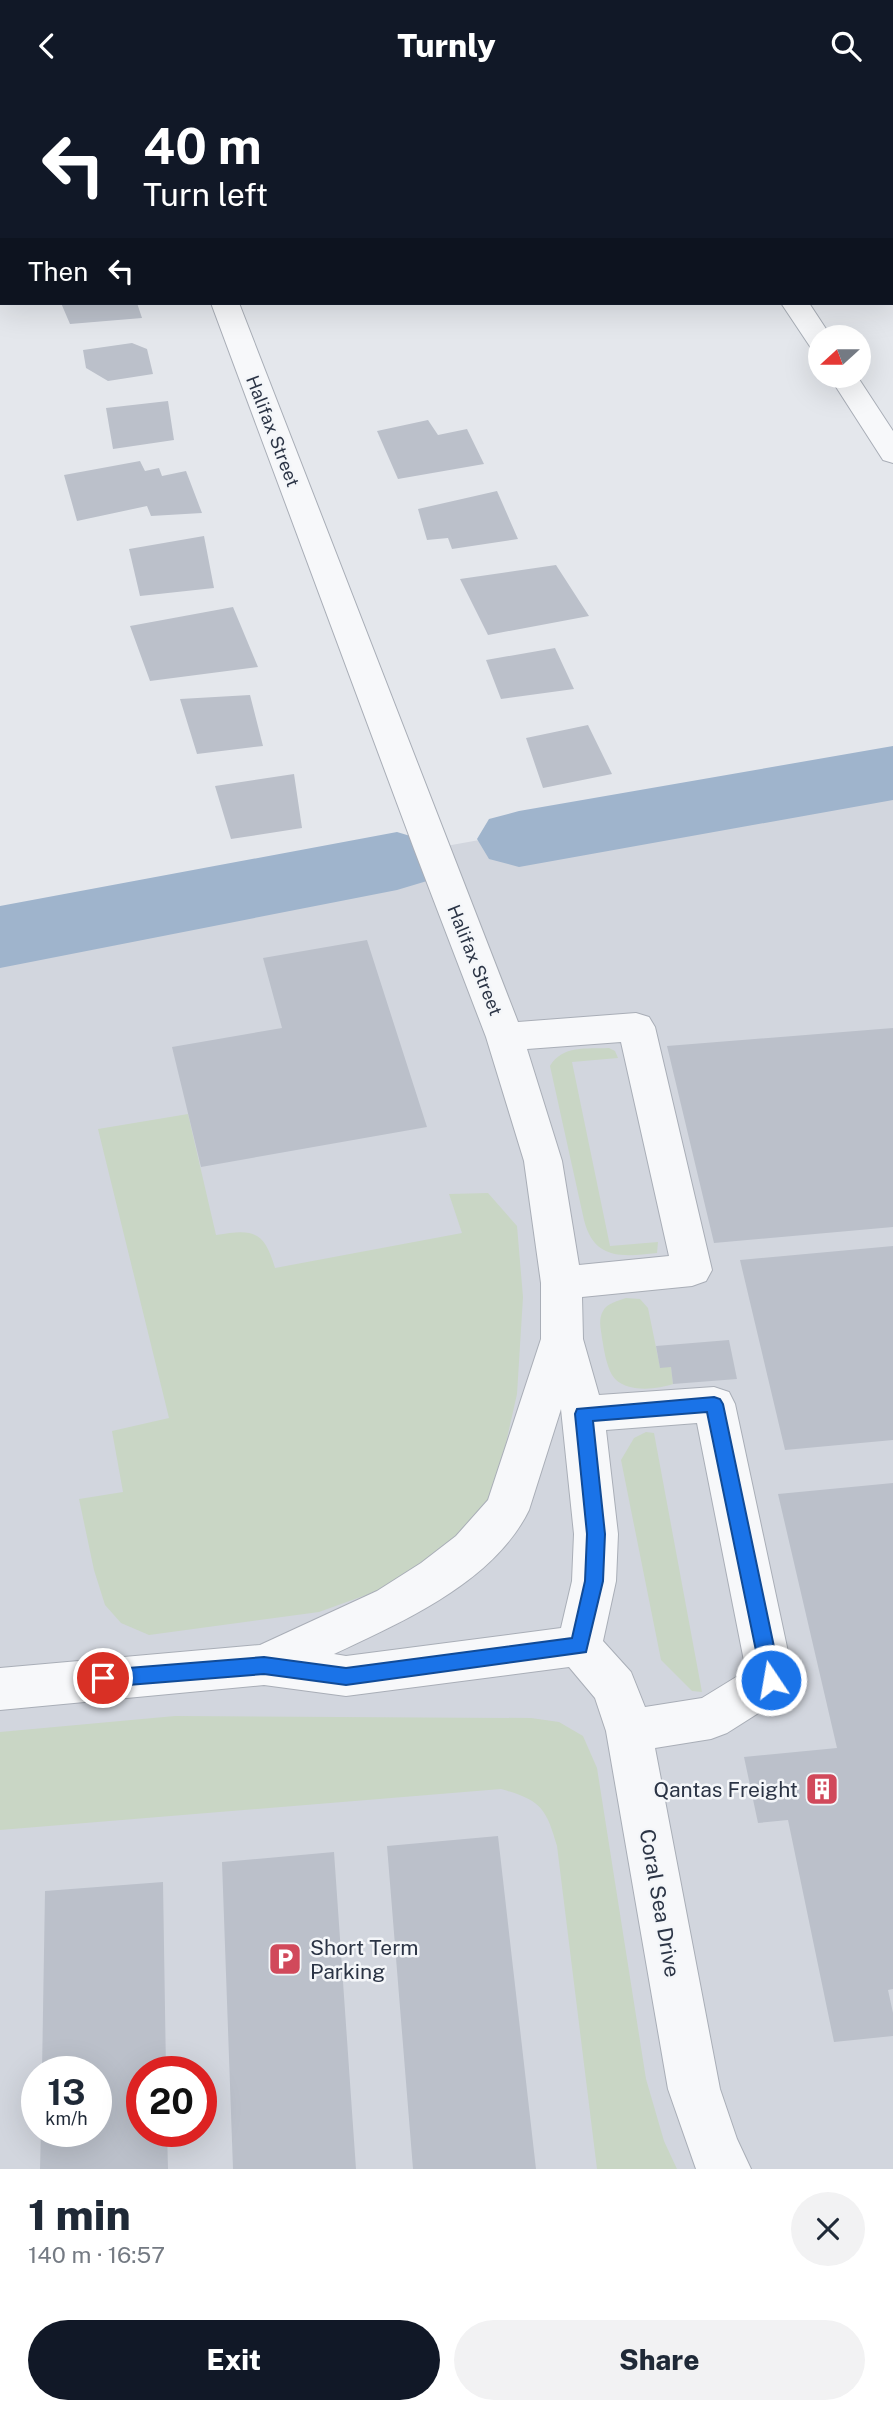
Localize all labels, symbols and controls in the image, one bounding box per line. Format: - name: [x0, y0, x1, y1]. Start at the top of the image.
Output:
- icon: back: [28, 27, 66, 65]
- text: Turnly: [397, 27, 496, 64]
- icon: search: [827, 27, 865, 65]
- text: 40 m: [143, 117, 262, 175]
- icon: left: [28, 119, 119, 210]
- text: Turn left: [143, 176, 268, 213]
- icon: left: [102, 252, 140, 290]
- text: Then: [28, 256, 88, 287]
- north arrow: [808, 325, 872, 389]
- map controls: [808, 325, 871, 388]
- street label: Halifax Street: [242, 372, 304, 490]
- street label: Halifax Street: [443, 902, 507, 1018]
- position arrow: [734, 1643, 808, 1717]
- pin: [73, 1648, 133, 1708]
- icon: arrive: [84, 1659, 122, 1697]
- building icon: Qantas Freight: [803, 1770, 841, 1808]
- place label: Qantas Freight: [654, 1777, 798, 1802]
- street label: Coral Sea Drive: [635, 1827, 685, 1979]
- place label: Short Term Parking: [310, 1935, 419, 1984]
- parking icon: Short Term Parking: [266, 1940, 304, 1978]
- speed limit sign: 20: [126, 2056, 217, 2147]
- text: 13: [47, 2072, 86, 2113]
- text: km/h: [45, 2108, 88, 2129]
- text: 1 min: [28, 2190, 131, 2239]
- button: close: [791, 2192, 865, 2266]
- text: 140 m · 16:57: [28, 2241, 165, 2268]
- button: Exit: [28, 2320, 440, 2400]
- button: Share: [454, 2320, 865, 2400]

